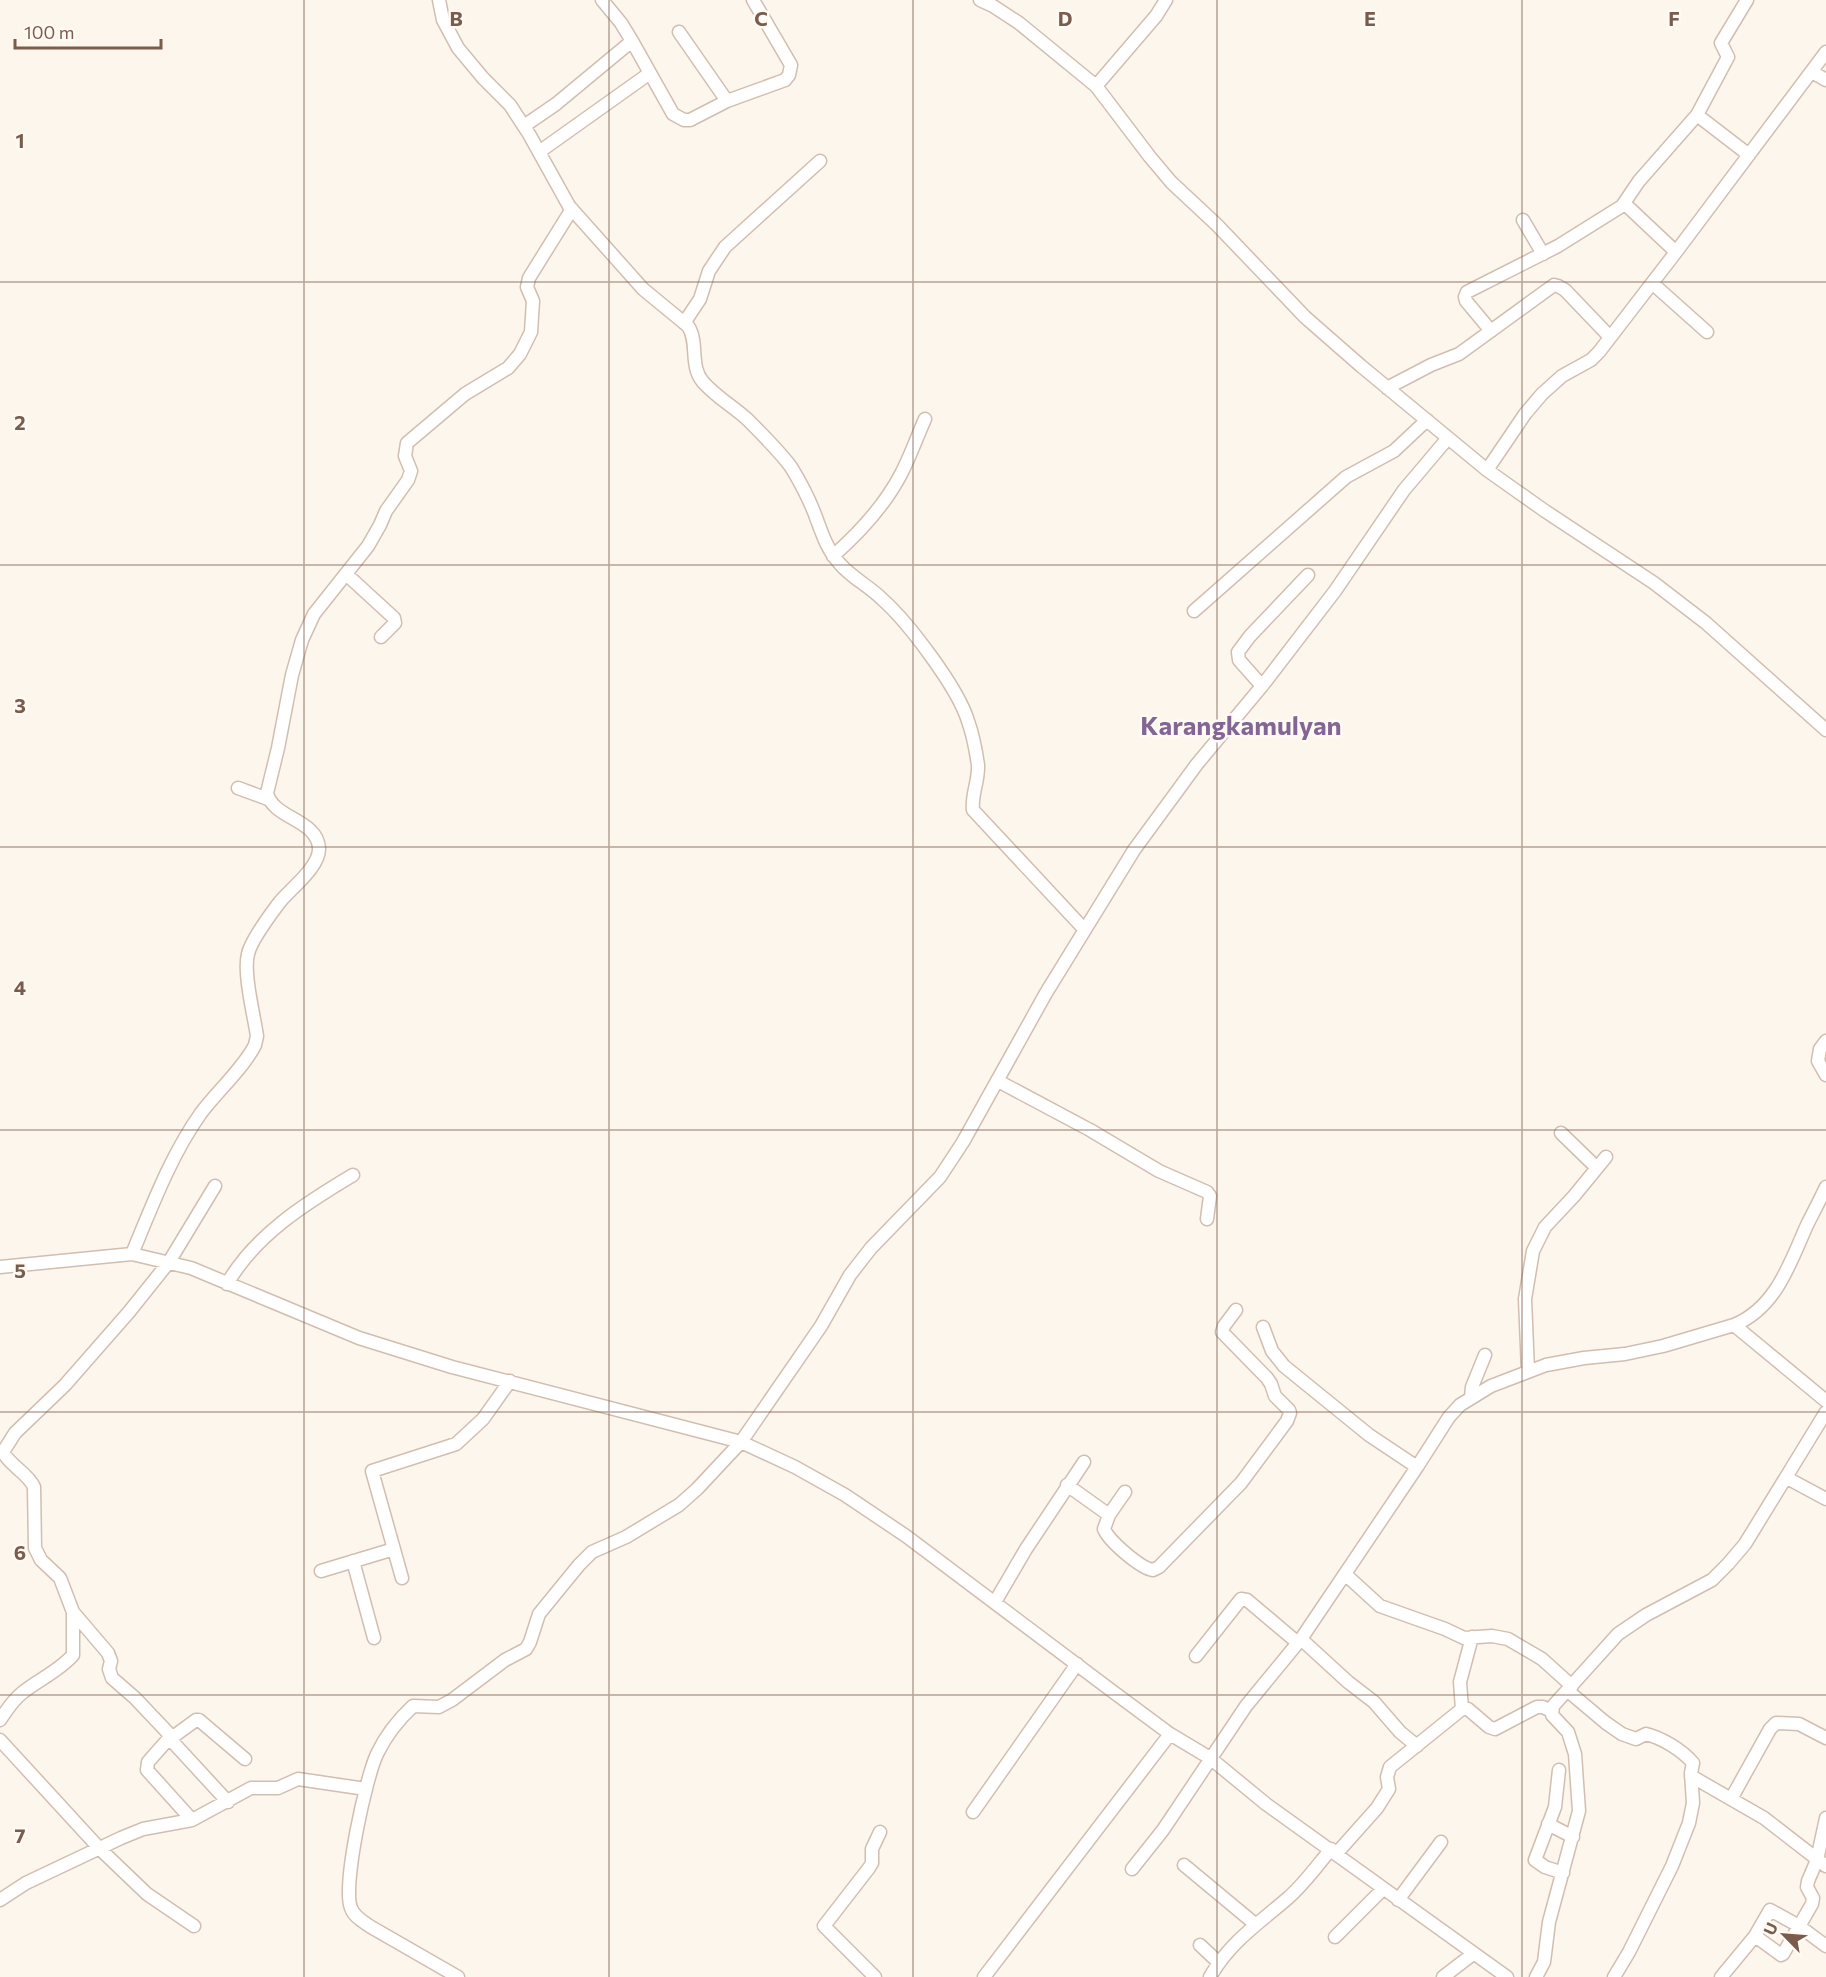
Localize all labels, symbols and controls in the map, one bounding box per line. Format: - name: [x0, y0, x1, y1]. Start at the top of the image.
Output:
- text: B: [449, 6, 463, 30]
- text: C: [754, 6, 768, 30]
- text: D: [1058, 6, 1072, 30]
- text: E: [1364, 6, 1376, 30]
- text: F: [1668, 6, 1680, 30]
- scale bar: [15, 12, 160, 50]
- text: 100 m: [24, 21, 74, 43]
- text: 1: [15, 128, 25, 152]
- text: 2: [14, 410, 26, 434]
- text: 3: [14, 693, 26, 717]
- district label: Karangkamulyan: [1140, 709, 1342, 740]
- text: 4: [14, 975, 26, 999]
- text: 5: [14, 1258, 26, 1282]
- text: 6: [14, 1540, 26, 1564]
- text: 7: [15, 1823, 26, 1847]
- north arrow: [1754, 1905, 1814, 1965]
- text: U: [1759, 1919, 1781, 1938]

